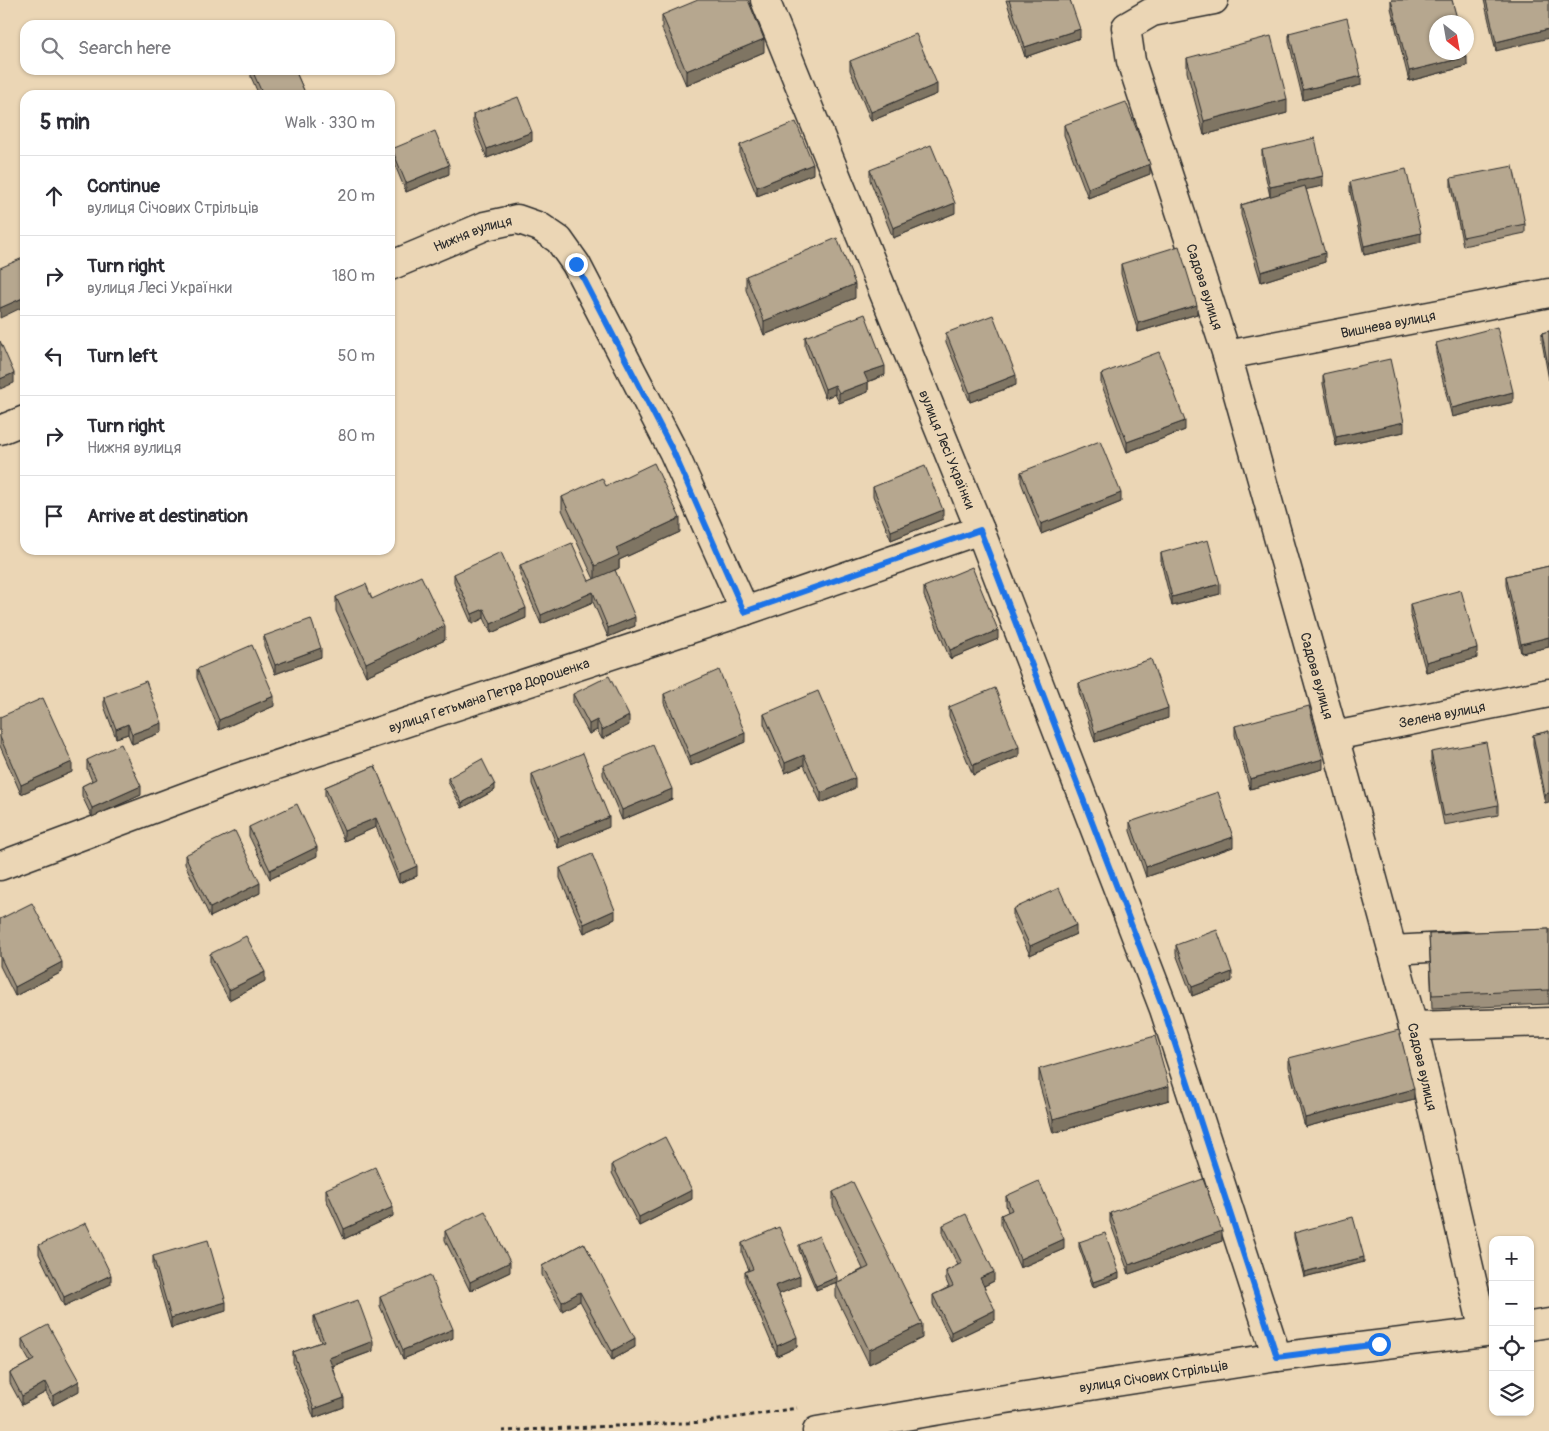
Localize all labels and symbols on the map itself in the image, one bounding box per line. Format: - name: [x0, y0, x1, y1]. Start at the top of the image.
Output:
- north arrow: [1429, 15, 1474, 60]
- street label: Нижня вулиця: [431, 212, 513, 255]
- street label: Садова вулиця: [1183, 242, 1227, 332]
- route end: [565, 253, 588, 276]
- street label: Вишнева вулиця: [1339, 307, 1437, 341]
- street label: вулиця Лесі Українки: [916, 387, 979, 511]
- street label: Садова вулиця: [1297, 630, 1337, 721]
- street label: вулиця Гетьмана Петра Дорошенка: [386, 654, 592, 736]
- street label: Зелена вулиця: [1397, 697, 1487, 731]
- street label: Садова вулиця: [1404, 1021, 1441, 1112]
- route start: [1368, 1333, 1391, 1356]
- street label: вулиця Січових Стрільців: [1078, 1356, 1229, 1396]

